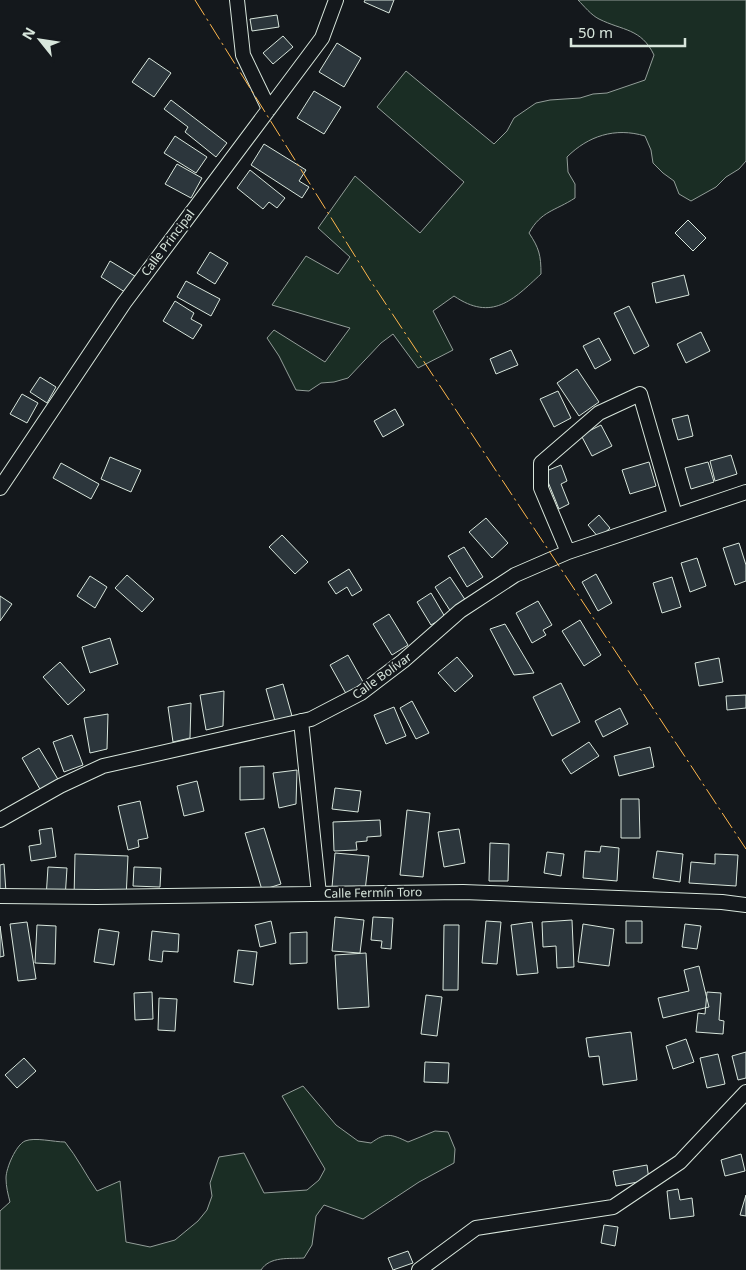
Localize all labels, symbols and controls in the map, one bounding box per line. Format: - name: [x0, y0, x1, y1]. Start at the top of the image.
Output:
- north arrow: [15, 15, 65, 65]
- scale bar: [571, 15, 685, 47]
- text: 50 m: [578, 22, 613, 42]
- text: N: [17, 24, 39, 43]
- street label: Calle Principal: [137, 206, 198, 279]
- street label: Calle Bolívar: [349, 648, 415, 703]
- street label: Calle Fermín Toro: [324, 883, 422, 902]

